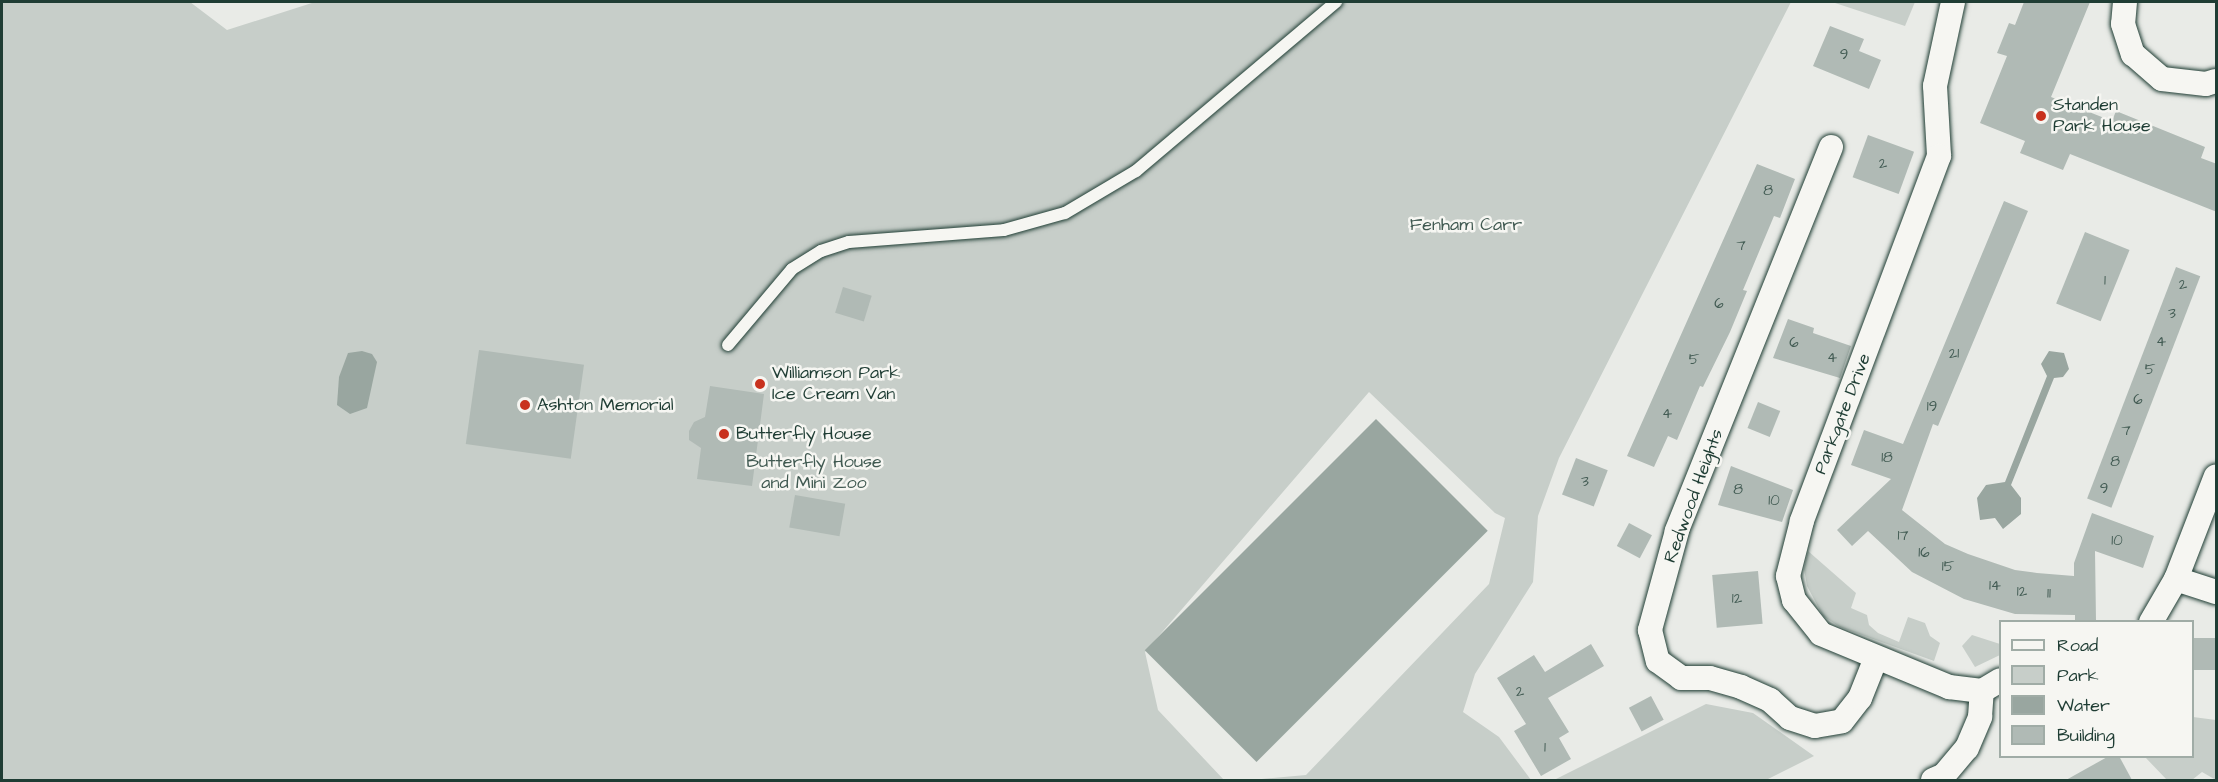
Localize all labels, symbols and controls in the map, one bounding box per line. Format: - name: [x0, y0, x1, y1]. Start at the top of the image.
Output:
- house number: 9: [1840, 46, 1848, 64]
- place label: Standen Park House: [2053, 95, 2151, 138]
- marker: Standen Park House: [2034, 109, 2048, 123]
- house number: 2: [1879, 155, 1887, 173]
- house number: 8: [1763, 182, 1773, 200]
- park label: Fenham Carr: [1410, 214, 1522, 236]
- house number: 7: [1736, 237, 1746, 255]
- house number: 1: [2104, 272, 2106, 290]
- house number: 2: [2179, 276, 2187, 294]
- house number: 6: [1714, 295, 1724, 313]
- house number: 3: [2168, 305, 2176, 323]
- house number: 4: [2156, 333, 2166, 351]
- house number: 6: [1789, 334, 1799, 352]
- house number: 21: [1949, 345, 1959, 363]
- house number: 4: [1827, 349, 1837, 367]
- house number: 5: [1689, 351, 1699, 369]
- street label: Parkgate Drive: [1810, 351, 1876, 477]
- house number: 5: [2145, 361, 2155, 379]
- place label: Williamson Park Ice Cream Van: [772, 363, 900, 406]
- marker: Williamson Park Ice Cream Van: [753, 377, 767, 391]
- house number: 6: [2133, 391, 2143, 409]
- place label: Ashton Memorial: [537, 394, 673, 416]
- marker: Ashton Memorial: [518, 398, 532, 412]
- house number: 19: [1927, 398, 1937, 416]
- house number: 4: [1662, 405, 1672, 423]
- house number: 7: [2121, 422, 2131, 440]
- place label: Butterfly House: [736, 423, 872, 445]
- street label: Redwood Heights: [1660, 426, 1728, 566]
- marker: Butterfly House: [717, 427, 731, 441]
- house number: 18: [1881, 449, 1893, 467]
- park label: Butterfly House and Mini Zoo: [746, 452, 882, 494]
- house number: 8: [2110, 453, 2120, 471]
- house number: 3: [1581, 473, 1589, 491]
- house number: 9: [2100, 480, 2108, 498]
- house number: 8: [1733, 481, 1743, 499]
- house number: 10: [1768, 492, 1780, 510]
- house number: 17: [1897, 527, 1909, 545]
- house number: 10: [2111, 532, 2123, 550]
- house number: 16: [1918, 544, 1930, 562]
- house number: 15: [1942, 558, 1954, 576]
- house number: 14: [1989, 577, 2001, 595]
- house number: 12: [2017, 583, 2027, 601]
- house number: 11: [2047, 585, 2051, 603]
- house number: 12: [1732, 590, 1742, 608]
- legend: [1999, 620, 2194, 758]
- text: Road: [2057, 633, 2098, 658]
- text: Park: [2057, 663, 2099, 688]
- house number: 2: [1516, 683, 1524, 701]
- text: Water: [2057, 693, 2110, 718]
- text: Building: [2057, 723, 2115, 748]
- house number: 1: [1544, 739, 1546, 757]

